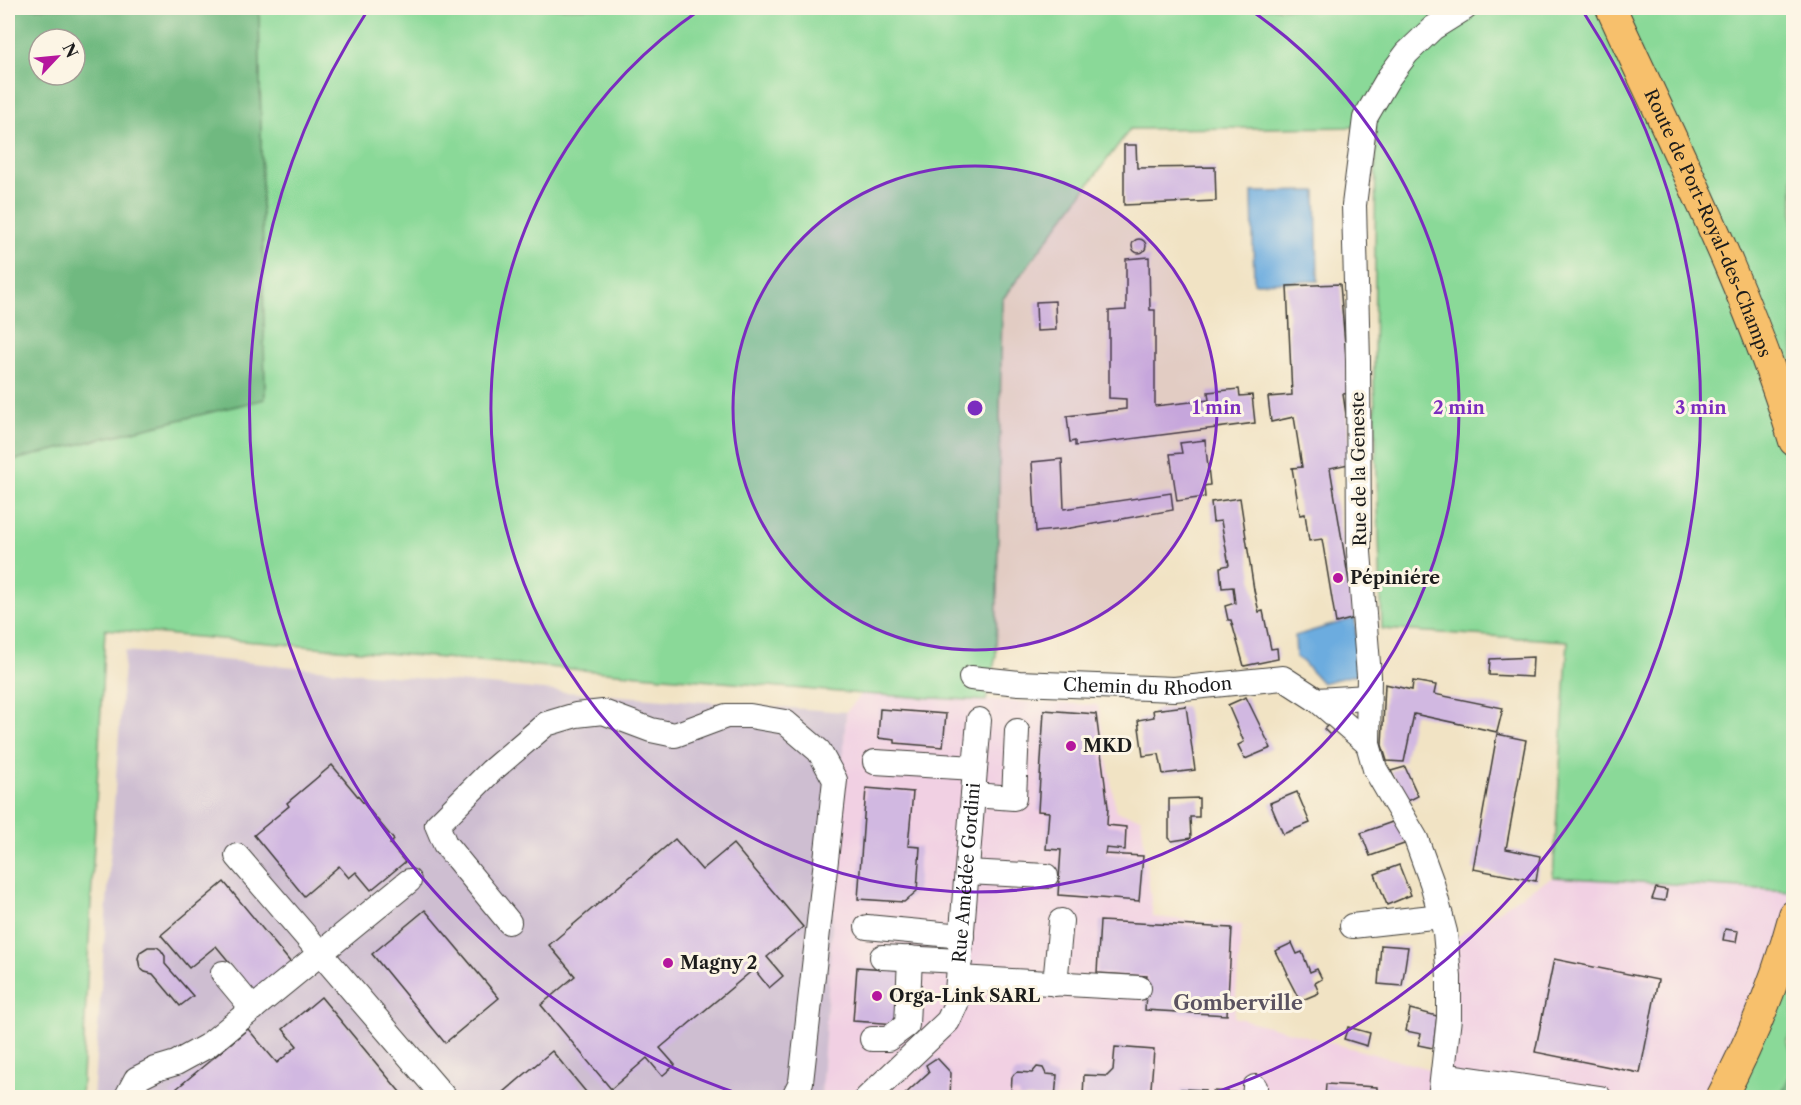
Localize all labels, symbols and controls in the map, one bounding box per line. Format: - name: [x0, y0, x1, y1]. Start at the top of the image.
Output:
- north arrow: [27, 27, 87, 87]
- text: N: [58, 40, 83, 61]
- street label: Route de Port-Royal-des-Champs: [1639, 86, 1776, 360]
- street label: Rue de la Geneste: [1347, 392, 1371, 546]
- text: 1 min: [1192, 397, 1242, 419]
- text: 2 min: [1433, 397, 1486, 419]
- text: 3 min: [1675, 397, 1727, 419]
- centre of rings: [965, 398, 985, 418]
- place label: Pépiniére: [1350, 567, 1440, 589]
- marker: Pépiniére: [1331, 571, 1345, 585]
- street label: Chemin du Rhodon: [1063, 672, 1233, 700]
- place label: MKD: [1083, 735, 1132, 757]
- marker: MKD: [1064, 739, 1078, 753]
- street label: Rue Amédée Gordini: [948, 782, 985, 964]
- place label: Magny 2: [680, 952, 757, 974]
- marker: Magny 2: [661, 956, 675, 970]
- place label: Orga-Link SARL: [889, 985, 1041, 1007]
- marker: Orga-Link SARL: [870, 989, 884, 1003]
- district label: Gomberville: [1173, 991, 1303, 1015]

